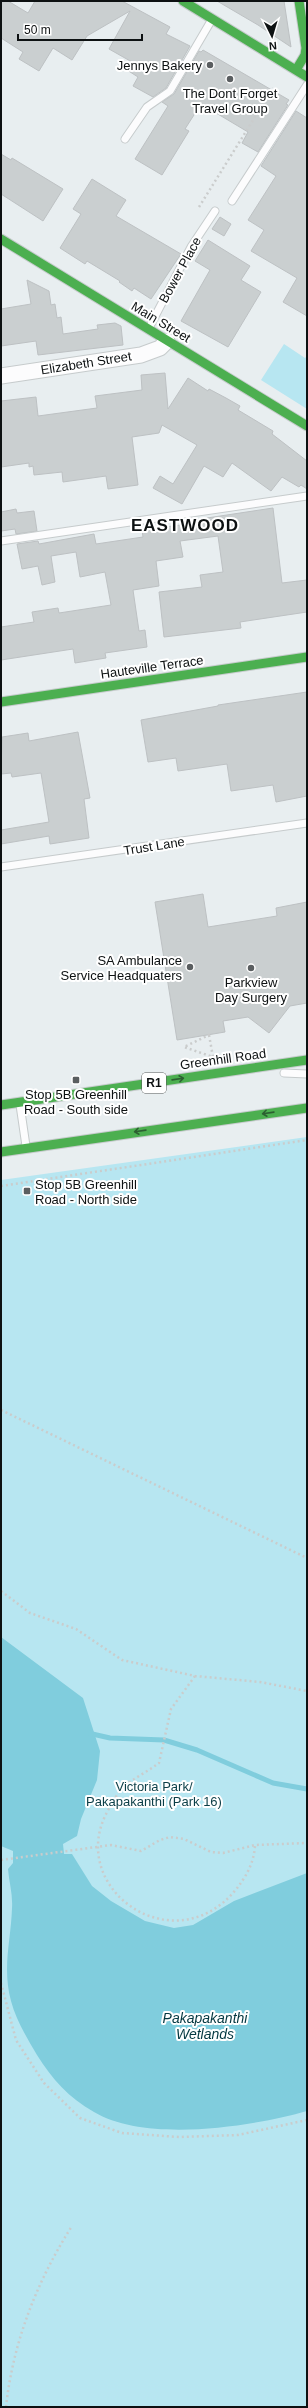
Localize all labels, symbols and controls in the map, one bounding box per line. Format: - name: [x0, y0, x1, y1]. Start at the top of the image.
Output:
- scale bar: [18, 16, 142, 42]
- north arrow: [252, 16, 292, 56]
- text: 50 m: [24, 23, 51, 37]
- text: N: [268, 40, 277, 52]
- place label: Jennys Bakery: [117, 58, 202, 73]
- marker: Jennys Bakery: [205, 60, 215, 70]
- marker: The Dont Forget Travel Group: [225, 74, 235, 84]
- place label: The Dont Forget Travel Group: [183, 86, 278, 116]
- street label: Bower Place: [156, 234, 204, 306]
- street label: Main Street: [129, 298, 194, 346]
- street label: Elizabeth Street: [40, 348, 133, 378]
- district label: EASTWOOD: [131, 516, 239, 535]
- street label: Hauteville Terrace: [100, 652, 204, 682]
- street label: Trust Lane: [122, 834, 186, 858]
- place label: SA Ambulance Service Headquaters: [61, 953, 182, 983]
- marker: SA Ambulance Service Headquaters: [185, 962, 195, 972]
- marker: Parkview Day Surgery: [246, 963, 256, 973]
- place label: Parkview Day Surgery: [215, 975, 288, 1005]
- street label: Greenhill Road: [179, 1046, 267, 1072]
- road number: R1: [142, 1073, 166, 1093]
- marker: Stop 5B Greenhill Road - South side: [71, 1075, 81, 1085]
- one-way arrow: [171, 1075, 184, 1083]
- place label: Stop 5B Greenhill Road - South side: [24, 1087, 128, 1117]
- one-way arrow: [262, 1109, 275, 1117]
- one-way arrow: [134, 1127, 147, 1135]
- place label: Stop 5B Greenhill Road - North side: [35, 1177, 137, 1207]
- marker: Stop 5B Greenhill Road - North side: [22, 1186, 32, 1196]
- park label: Victoria Park/ Pakapakanthi (Park 16): [86, 1779, 222, 1809]
- water label: Pakapakanthi Wetlands: [163, 2010, 248, 2042]

